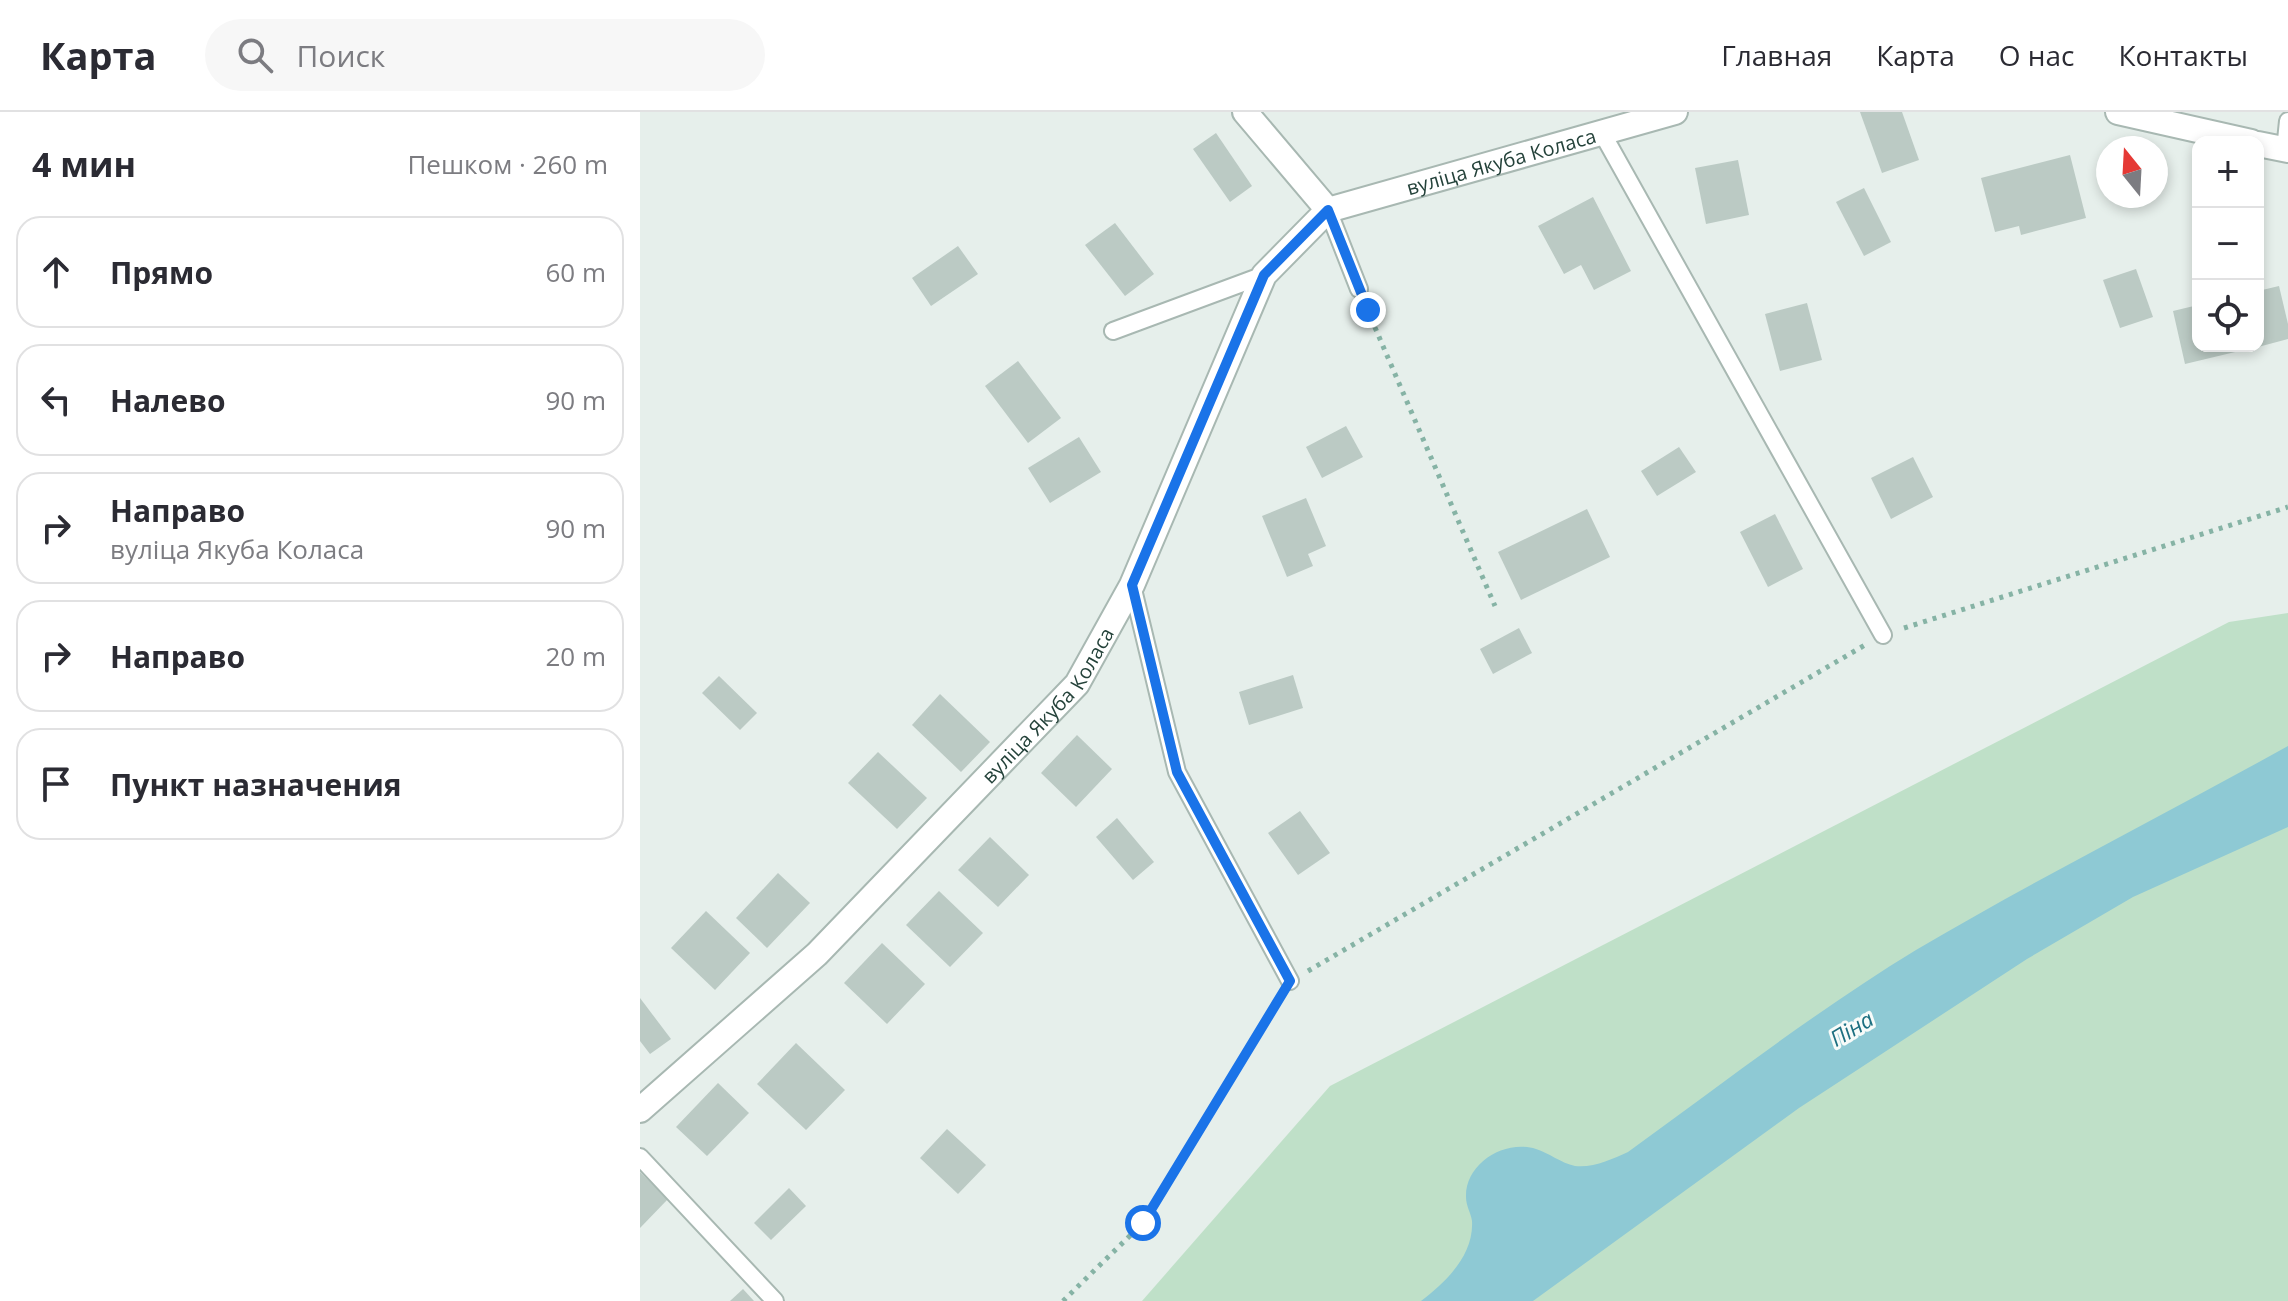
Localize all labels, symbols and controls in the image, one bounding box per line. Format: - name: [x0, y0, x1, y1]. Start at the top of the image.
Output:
- search box: [205, 19, 765, 91]
- text: Карта: [40, 29, 157, 81]
- icon: search: [233, 33, 277, 77]
- text: Поиск: [297, 35, 385, 76]
- text: Главная: [1721, 36, 1832, 74]
- text: Карта: [1876, 36, 1955, 74]
- text: О нас: [1999, 36, 2074, 74]
- text: Контакты: [2118, 36, 2248, 74]
- street label: вуліца Якуба Коласа: [1403, 122, 1599, 201]
- north arrow: [2096, 136, 2168, 208]
- map controls: [2192, 136, 2264, 352]
- button: +: [2192, 136, 2264, 208]
- text: 4 мин: [32, 141, 136, 187]
- text: Пешком · 260 m: [407, 146, 608, 182]
- button: −: [2192, 208, 2264, 280]
- icon: ahead: [34, 250, 78, 294]
- text: Прямо: [110, 252, 213, 293]
- text: 60 m: [545, 254, 606, 290]
- button: locate: [2192, 280, 2264, 352]
- route end: [1350, 292, 1386, 328]
- icon: left: [34, 378, 78, 422]
- text: Налево: [110, 380, 226, 421]
- text: 90 m: [545, 382, 606, 418]
- text: Направо: [110, 490, 245, 531]
- icon: right: [34, 506, 78, 550]
- text: 90 m: [545, 510, 606, 546]
- text: вуліца Якуба Коласа: [110, 531, 364, 567]
- street label: вуліца Якуба Коласа: [975, 622, 1119, 789]
- icon: right: [34, 634, 78, 678]
- text: Направо: [110, 636, 245, 677]
- text: 20 m: [545, 638, 606, 674]
- icon: arrive: [34, 762, 78, 806]
- text: Пункт назначения: [110, 764, 402, 805]
- water label: Піна: [1824, 1003, 1878, 1053]
- route start: [1125, 1205, 1161, 1241]

